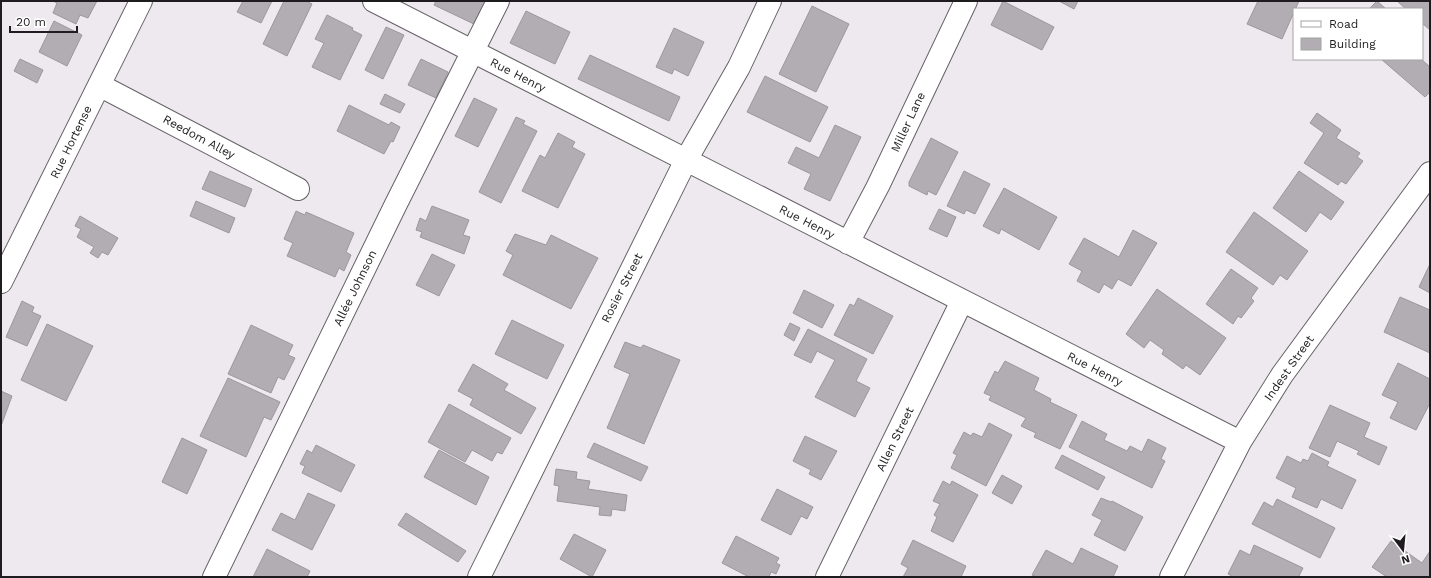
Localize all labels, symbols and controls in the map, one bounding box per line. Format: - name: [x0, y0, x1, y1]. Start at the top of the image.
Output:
- scale bar: [10, 8, 77, 34]
- legend: [1293, 8, 1423, 60]
- text: 20 m: [16, 15, 46, 29]
- text: Road: [1329, 17, 1358, 31]
- text: Building: [1329, 37, 1376, 51]
- street label: Rue Henry: [488, 55, 549, 95]
- street label: Miller Lane: [888, 90, 928, 154]
- street label: Rue Hortense: [47, 103, 95, 181]
- street label: Reedom Alley: [161, 112, 238, 162]
- street label: Rue Henry: [777, 202, 838, 242]
- street label: Allée Johnson: [331, 248, 379, 328]
- street label: Rosier Street: [598, 251, 646, 325]
- street label: Indest Street: [1261, 332, 1317, 404]
- street label: Rue Henry: [1065, 349, 1126, 389]
- street label: Allen Street: [873, 405, 917, 473]
- north arrow: [1383, 530, 1423, 570]
- text: N: [1400, 552, 1411, 567]

